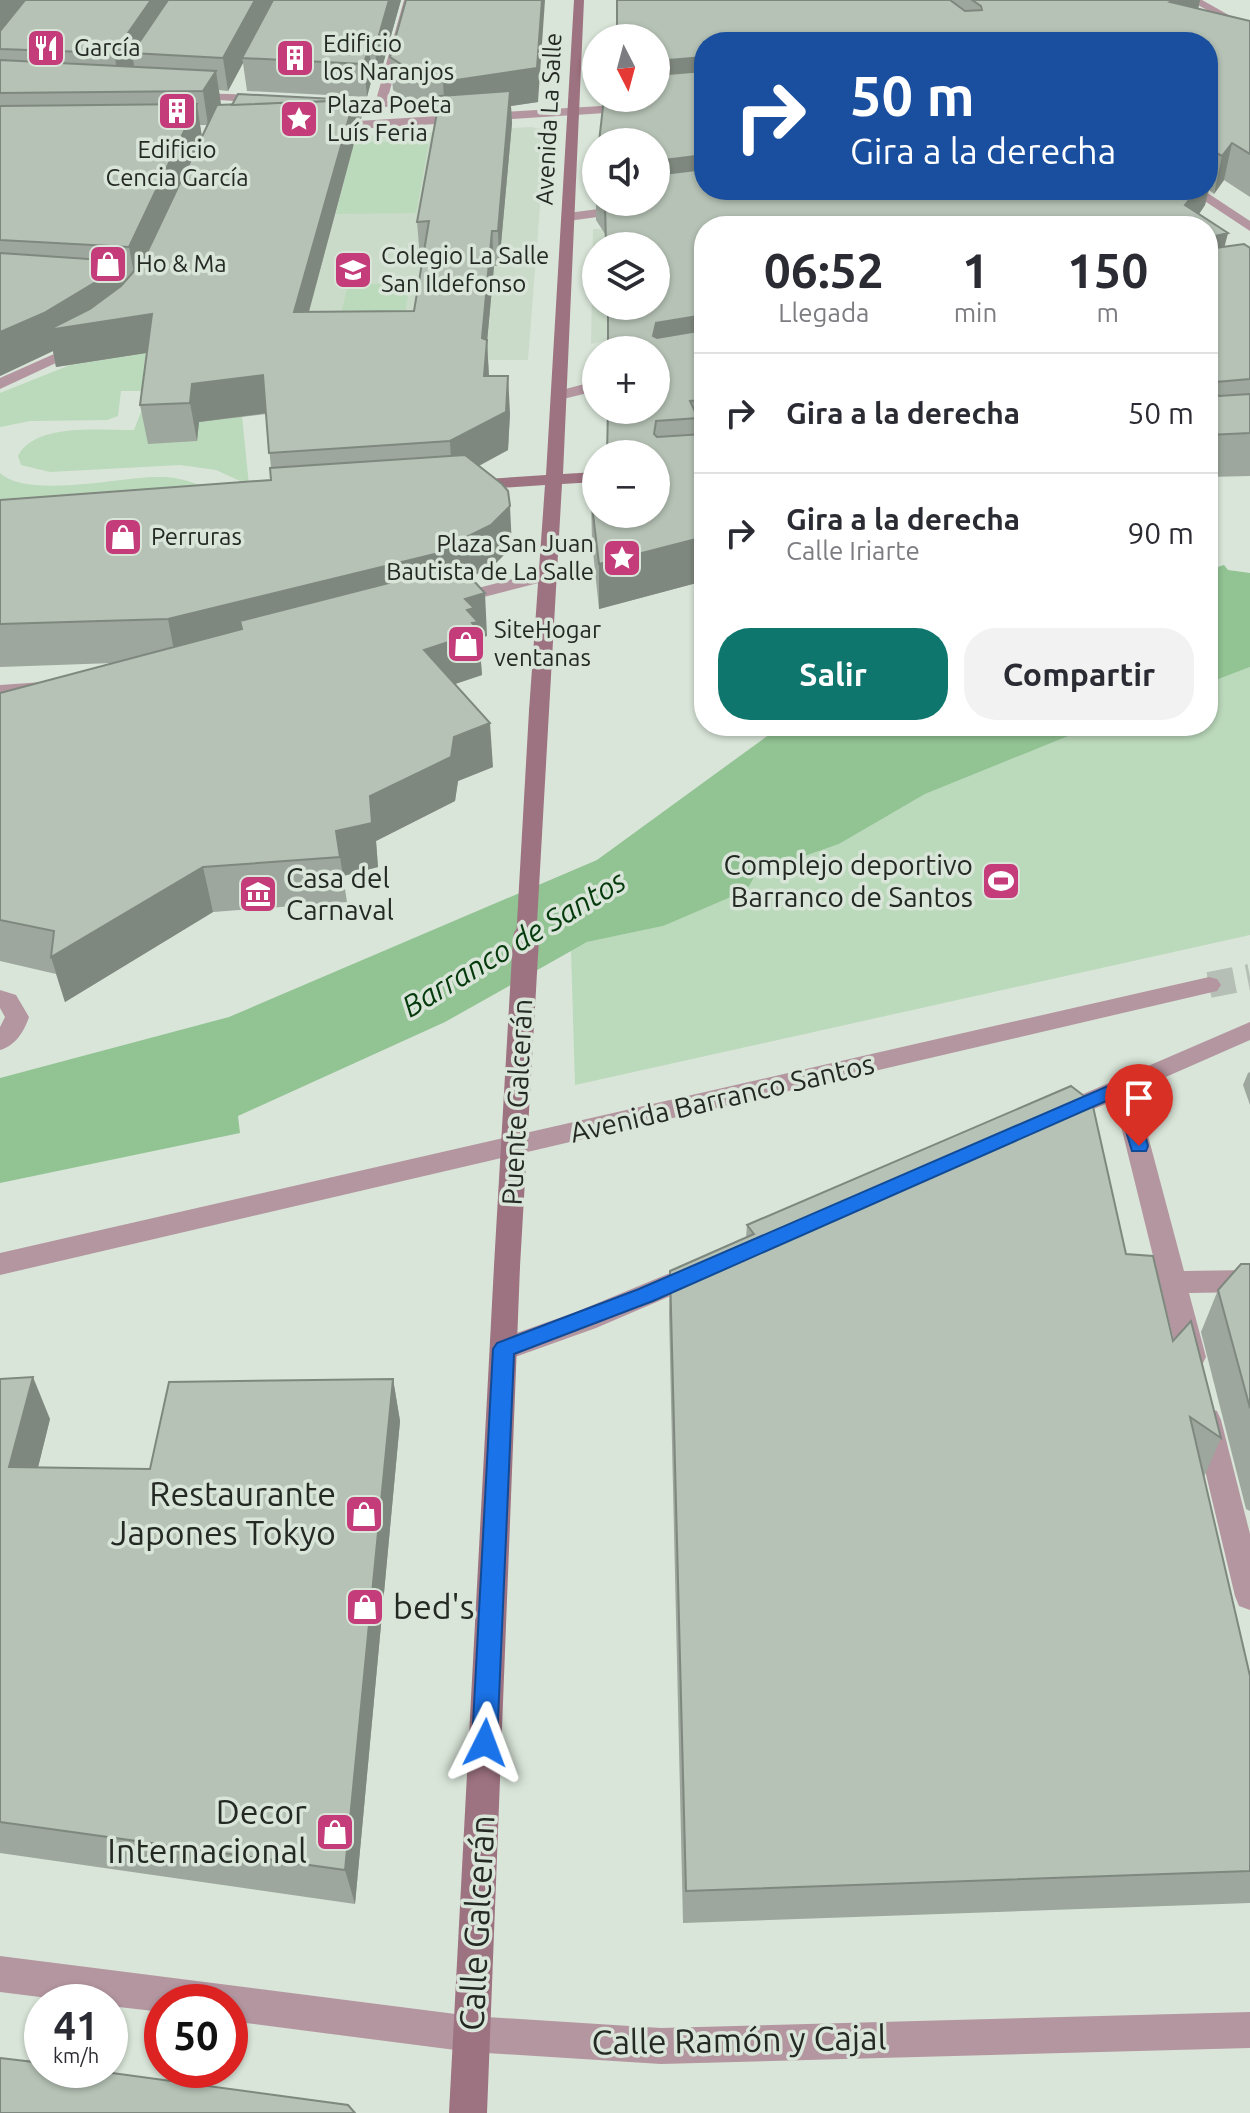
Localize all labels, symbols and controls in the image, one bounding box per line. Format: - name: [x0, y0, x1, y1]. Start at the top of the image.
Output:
- north arrow: [582, 24, 670, 112]
- map controls: [582, 24, 670, 528]
- restaurant icon: García: [25, 27, 67, 69]
- place label: Edificio los Naranjos: [323, 30, 454, 85]
- street label: Avenida La Salle: [531, 32, 566, 206]
- place label: García: [74, 34, 141, 61]
- building icon: Edificio los Naranjos: [274, 37, 316, 79]
- icon: right: [718, 64, 822, 168]
- text: 50 m: [850, 64, 975, 127]
- building icon: Edificio Cencia García: [156, 90, 198, 132]
- place label: Plaza Poeta Luís Feria: [327, 91, 452, 146]
- place icon: Plaza Poeta Luís Feria: [278, 98, 320, 140]
- button: sound: [582, 128, 670, 216]
- text: Gira a la derecha: [850, 130, 1116, 171]
- place label: Edificio Cencia García: [105, 136, 249, 191]
- button: layers: [582, 232, 670, 320]
- place label: Colegio La Salle San Ildefonso: [381, 242, 549, 297]
- shop icon: Ho & Ma: [87, 243, 129, 285]
- text: 06:52: [764, 243, 884, 297]
- text: 1: [962, 243, 989, 297]
- text: 150: [1067, 243, 1148, 297]
- school or university icon: Colegio La Salle San Ildefonso: [332, 249, 374, 291]
- place label: Ho & Ma: [136, 250, 227, 277]
- text: Llegada: [778, 298, 869, 327]
- text: min: [954, 298, 997, 327]
- text: m: [1096, 298, 1119, 327]
- button: +: [582, 336, 670, 424]
- icon: right: [718, 391, 762, 435]
- text: Gira a la derecha: [786, 396, 1020, 430]
- text: 50 m: [1127, 396, 1194, 430]
- button: −: [582, 440, 670, 528]
- text: Gira a la derecha: [786, 502, 1020, 536]
- icon: right: [718, 511, 762, 555]
- shop icon: Perruras: [102, 516, 144, 558]
- text: 90 m: [1127, 516, 1194, 550]
- place label: Perruras: [151, 523, 242, 550]
- place label: Plaza San Juan Bautista de La Salle: [386, 530, 594, 585]
- text: Calle Iriarte: [786, 536, 920, 565]
- place icon: Plaza San Juan Bautista de La Salle: [601, 537, 643, 579]
- place label: SiteHogar ventanas: [494, 616, 601, 671]
- shop icon: SiteHogar ventanas: [445, 623, 487, 665]
- button: Salir: [718, 628, 948, 720]
- button: Compartir: [964, 628, 1194, 720]
- place label: Complejo deportivo Barranco de Santos: [724, 849, 973, 912]
- sports icon: Complejo deportivo Barranco de Santos: [980, 860, 1022, 902]
- place label: Casa del Carnaval: [286, 862, 394, 925]
- water label: Barranco de Santos: [396, 863, 632, 1023]
- museum icon: Casa del Carnaval: [237, 873, 279, 915]
- street label: Puente Galcerán: [496, 998, 537, 1206]
- street label: Avenida Barranco Santos: [567, 1047, 877, 1148]
- pin: [1105, 1064, 1173, 1146]
- icon: arrive: [1117, 1076, 1161, 1120]
- place label: Restaurante Japones Tokyo: [111, 1474, 336, 1551]
- shop icon: Restaurante Japones Tokyo: [343, 1493, 385, 1535]
- shop icon: bed's: [344, 1586, 386, 1628]
- place label: bed's: [393, 1587, 475, 1625]
- position arrow: [443, 1701, 527, 1785]
- place label: Decor Internacional: [107, 1792, 307, 1869]
- shop icon: Decor Internacional: [314, 1811, 356, 1853]
- street label: Calle Galcerán: [451, 1814, 501, 2032]
- speed limit sign: 50: [144, 1984, 248, 2088]
- text: 41: [53, 2003, 99, 2048]
- street label: Calle Ramón y Cajal: [591, 2017, 887, 2061]
- text: km/h: [53, 2044, 99, 2067]

